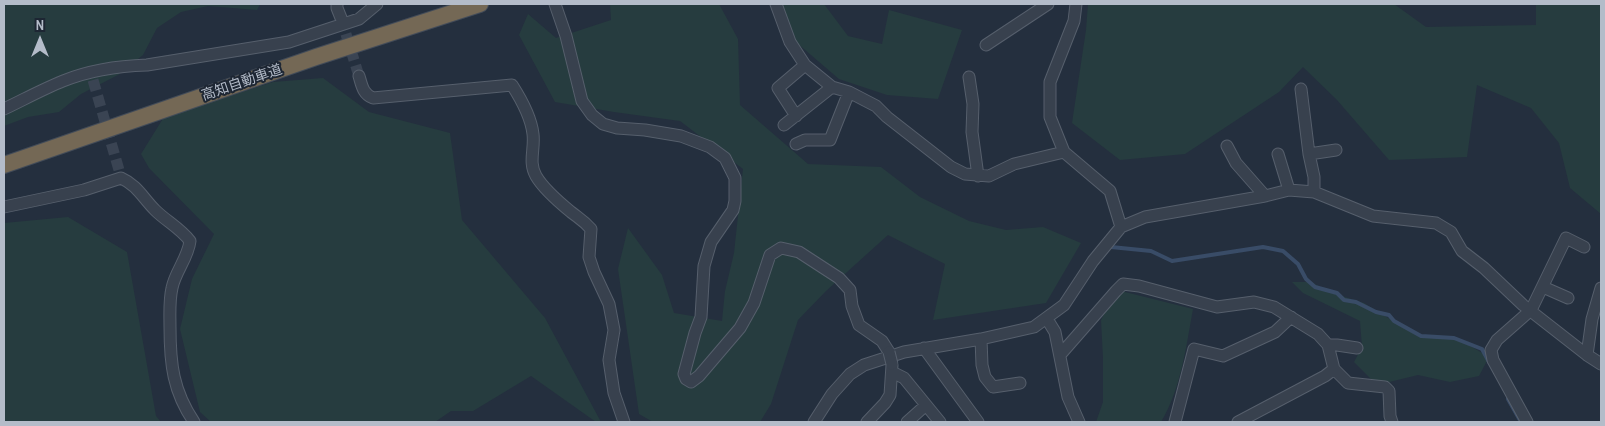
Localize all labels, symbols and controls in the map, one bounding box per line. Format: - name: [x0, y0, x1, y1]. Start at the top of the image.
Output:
- north arrow: [15, 15, 65, 65]
- text: N: [36, 16, 44, 34]
- street label: 高知自動車道: [200, 61, 284, 105]

